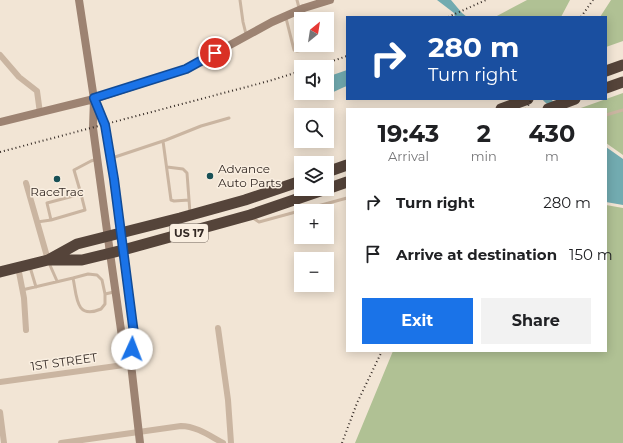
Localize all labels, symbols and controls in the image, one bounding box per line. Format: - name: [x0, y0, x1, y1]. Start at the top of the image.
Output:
- north arrow: [294, 12, 334, 52]
- map controls: [294, 12, 334, 292]
- text: 280 m: [428, 30, 519, 64]
- icon: right: [362, 32, 414, 84]
- pin: [198, 36, 232, 70]
- icon: arrive: [204, 42, 226, 64]
- button: sound: [294, 60, 334, 100]
- text: Turn right: [428, 64, 518, 86]
- button: search: [294, 108, 334, 148]
- text: 19:43: [378, 119, 439, 148]
- text: 2: [477, 119, 491, 148]
- text: 430: [528, 119, 575, 148]
- text: Arrival: [388, 148, 429, 164]
- text: min: [471, 148, 497, 164]
- text: m: [545, 148, 559, 164]
- button: layers: [294, 156, 334, 196]
- place label: Advance Auto Parts: [218, 161, 281, 190]
- marker: Advance Auto Parts: [205, 171, 215, 181]
- marker: RaceTrac: [52, 174, 62, 184]
- place label: RaceTrac: [30, 184, 84, 199]
- icon: right: [362, 191, 384, 213]
- text: Turn right: [396, 193, 475, 212]
- text: 280 m: [543, 193, 591, 212]
- button: +: [294, 204, 334, 244]
- road number: US 17: [170, 224, 208, 242]
- icon: arrive: [362, 243, 384, 265]
- text: Arrive at destination: [396, 245, 557, 264]
- text: 150 m: [569, 245, 613, 264]
- button: −: [294, 252, 334, 292]
- button: Exit: [362, 298, 473, 344]
- button: Share: [481, 298, 591, 344]
- position arrow: [111, 328, 153, 370]
- street label: 1ST STREET: [30, 349, 98, 374]

